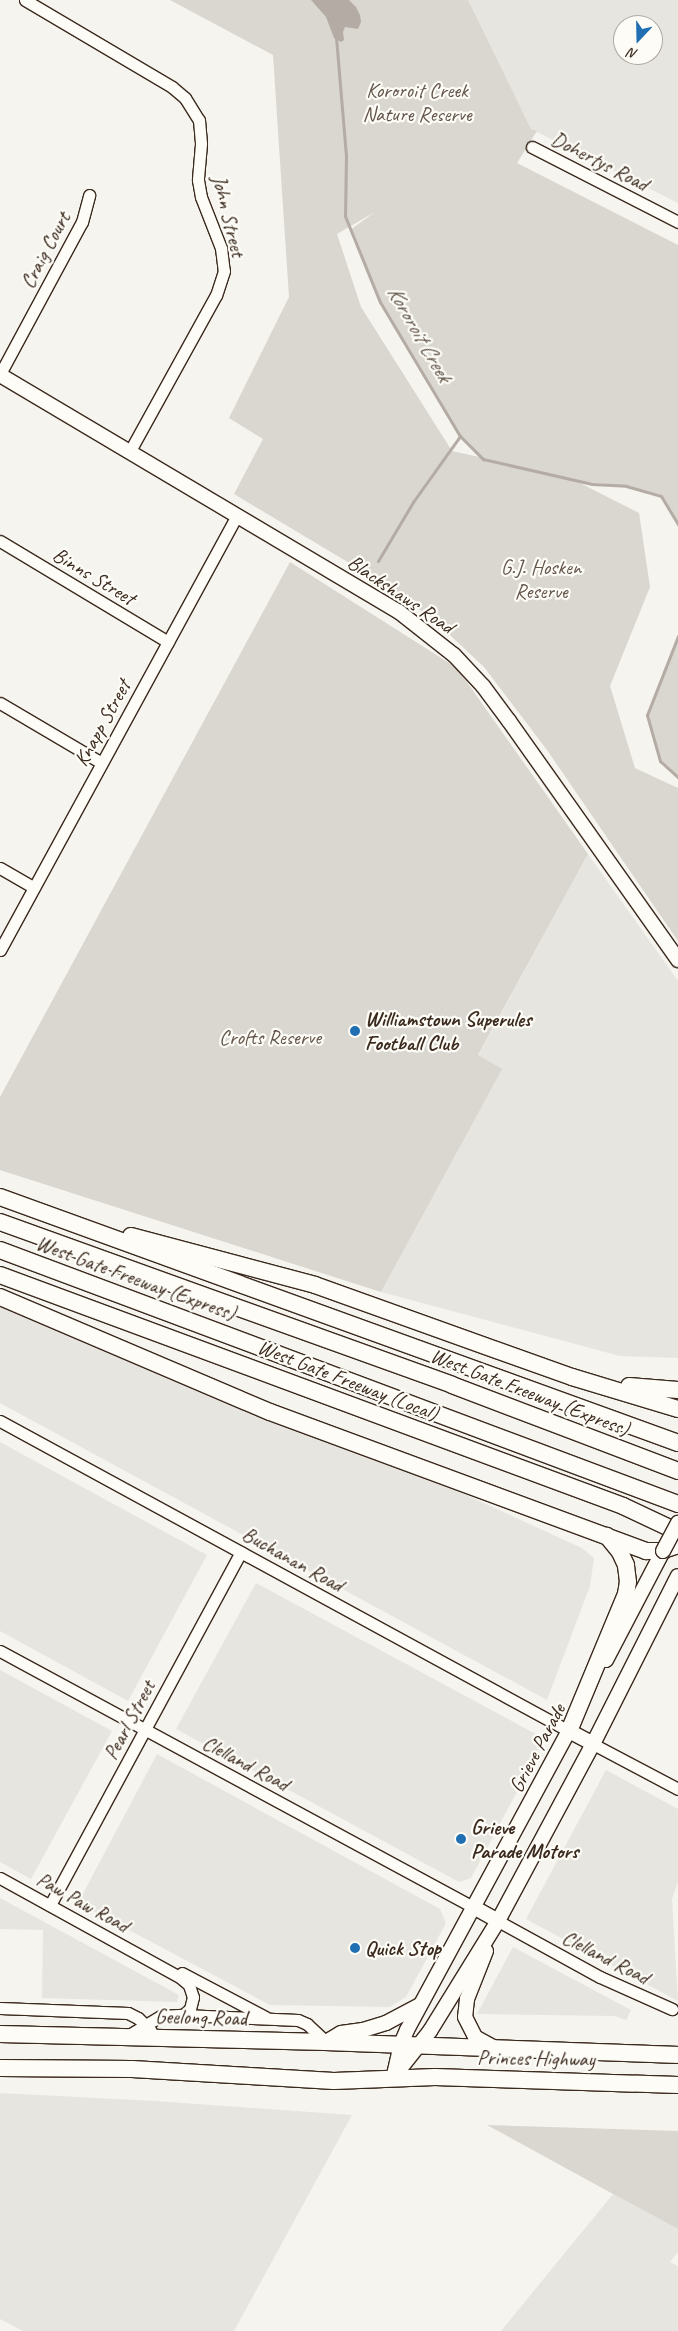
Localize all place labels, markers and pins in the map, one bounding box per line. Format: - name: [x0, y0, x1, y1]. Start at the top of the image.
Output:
- place label: Williamstown Superules Football Club: [365, 1006, 531, 1056]
- marker: Williamstown Superules Football Club: [349, 1025, 361, 1037]
- place label: Grieve Parade Motors: [471, 1814, 578, 1864]
- marker: Grieve Parade Motors: [455, 1833, 467, 1845]
- place label: Quick Stop: [365, 1935, 441, 1961]
- marker: Quick Stop: [349, 1942, 361, 1954]

